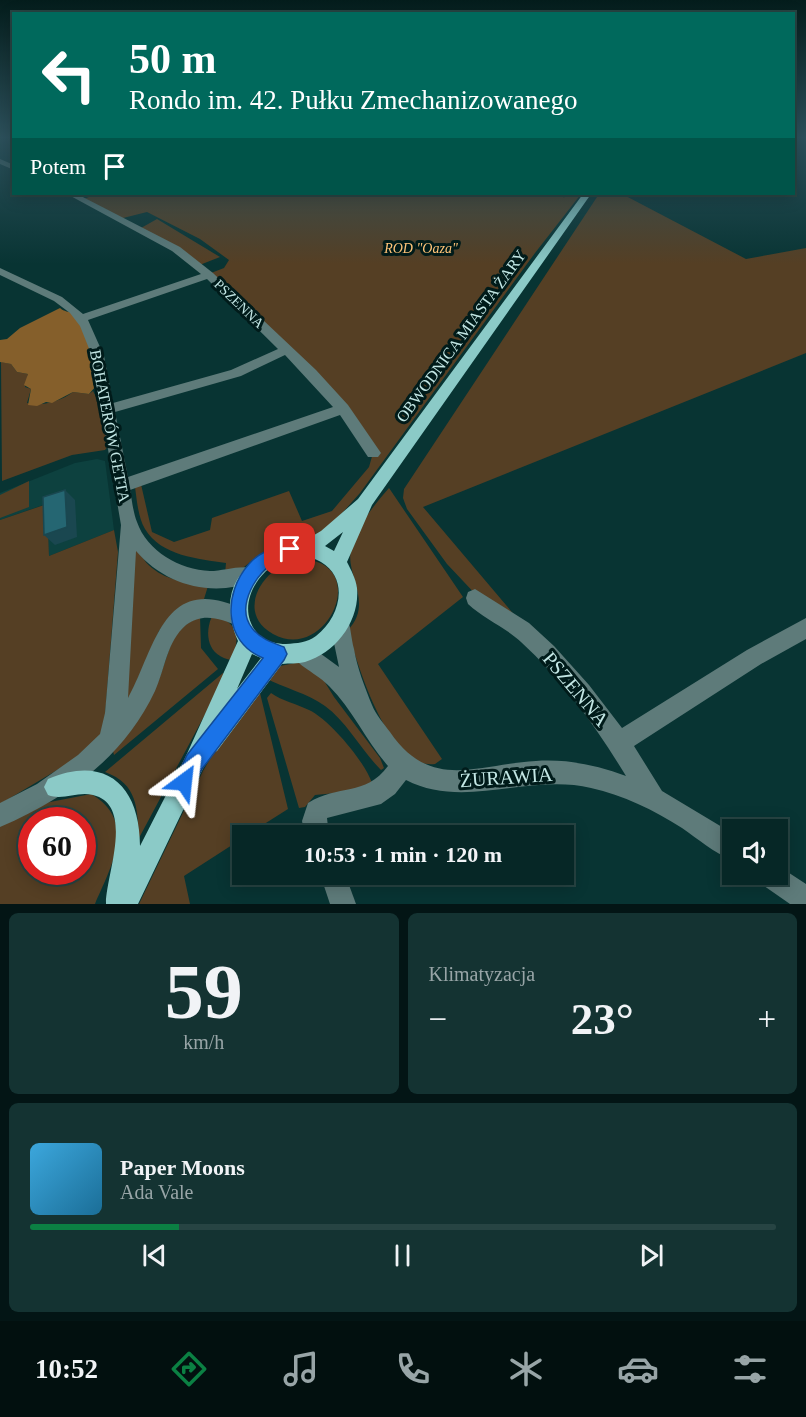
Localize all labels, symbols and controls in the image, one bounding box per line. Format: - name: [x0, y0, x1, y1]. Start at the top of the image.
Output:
- icon: left: [30, 36, 108, 114]
- text: 50 m: [129, 36, 217, 82]
- text: Rondo im. 42. Pułku Zmechanizowanego: [129, 85, 577, 115]
- icon: arrive: [98, 150, 131, 183]
- text: Potem: [30, 154, 86, 179]
- park label: ROD "Oaza": [383, 241, 458, 256]
- street label: OBWODNICA MIASTA ŻARY: [393, 246, 529, 425]
- street label: PSZENNA: [211, 277, 268, 332]
- street label: BOHATERÓW GETTA: [87, 348, 134, 504]
- pin: [264, 523, 315, 574]
- icon: arrive: [273, 532, 306, 565]
- street label: PSZENNA: [539, 647, 614, 731]
- position arrow: [152, 750, 216, 814]
- street label: ŻURAWIA: [459, 763, 554, 791]
- speed limit sign: 60: [18, 807, 96, 885]
- map controls: [722, 819, 788, 885]
- button: sound: [722, 819, 788, 885]
- text: 10:53 · 1 min · 120 m: [304, 842, 502, 867]
- text: 59: [165, 948, 243, 1035]
- text: Klimatyzacja: [429, 963, 535, 985]
- text: 23°: [571, 994, 634, 1044]
- text: −: [429, 1001, 447, 1037]
- text: +: [757, 1001, 776, 1037]
- text: km/h: [183, 1031, 224, 1053]
- text: Paper Moons: [120, 1155, 245, 1180]
- text: Ada Vale: [120, 1181, 194, 1203]
- icon: previous: [138, 1239, 171, 1272]
- icon: pause: [386, 1239, 419, 1272]
- icon: next: [635, 1239, 668, 1272]
- icon: directions: [168, 1348, 210, 1390]
- icon: music: [280, 1348, 322, 1390]
- icon: phone: [392, 1348, 434, 1390]
- icon: climate: [505, 1348, 547, 1390]
- icon: car: [617, 1348, 659, 1390]
- icon: filters: [729, 1348, 771, 1390]
- text: 10:52: [35, 1354, 98, 1384]

